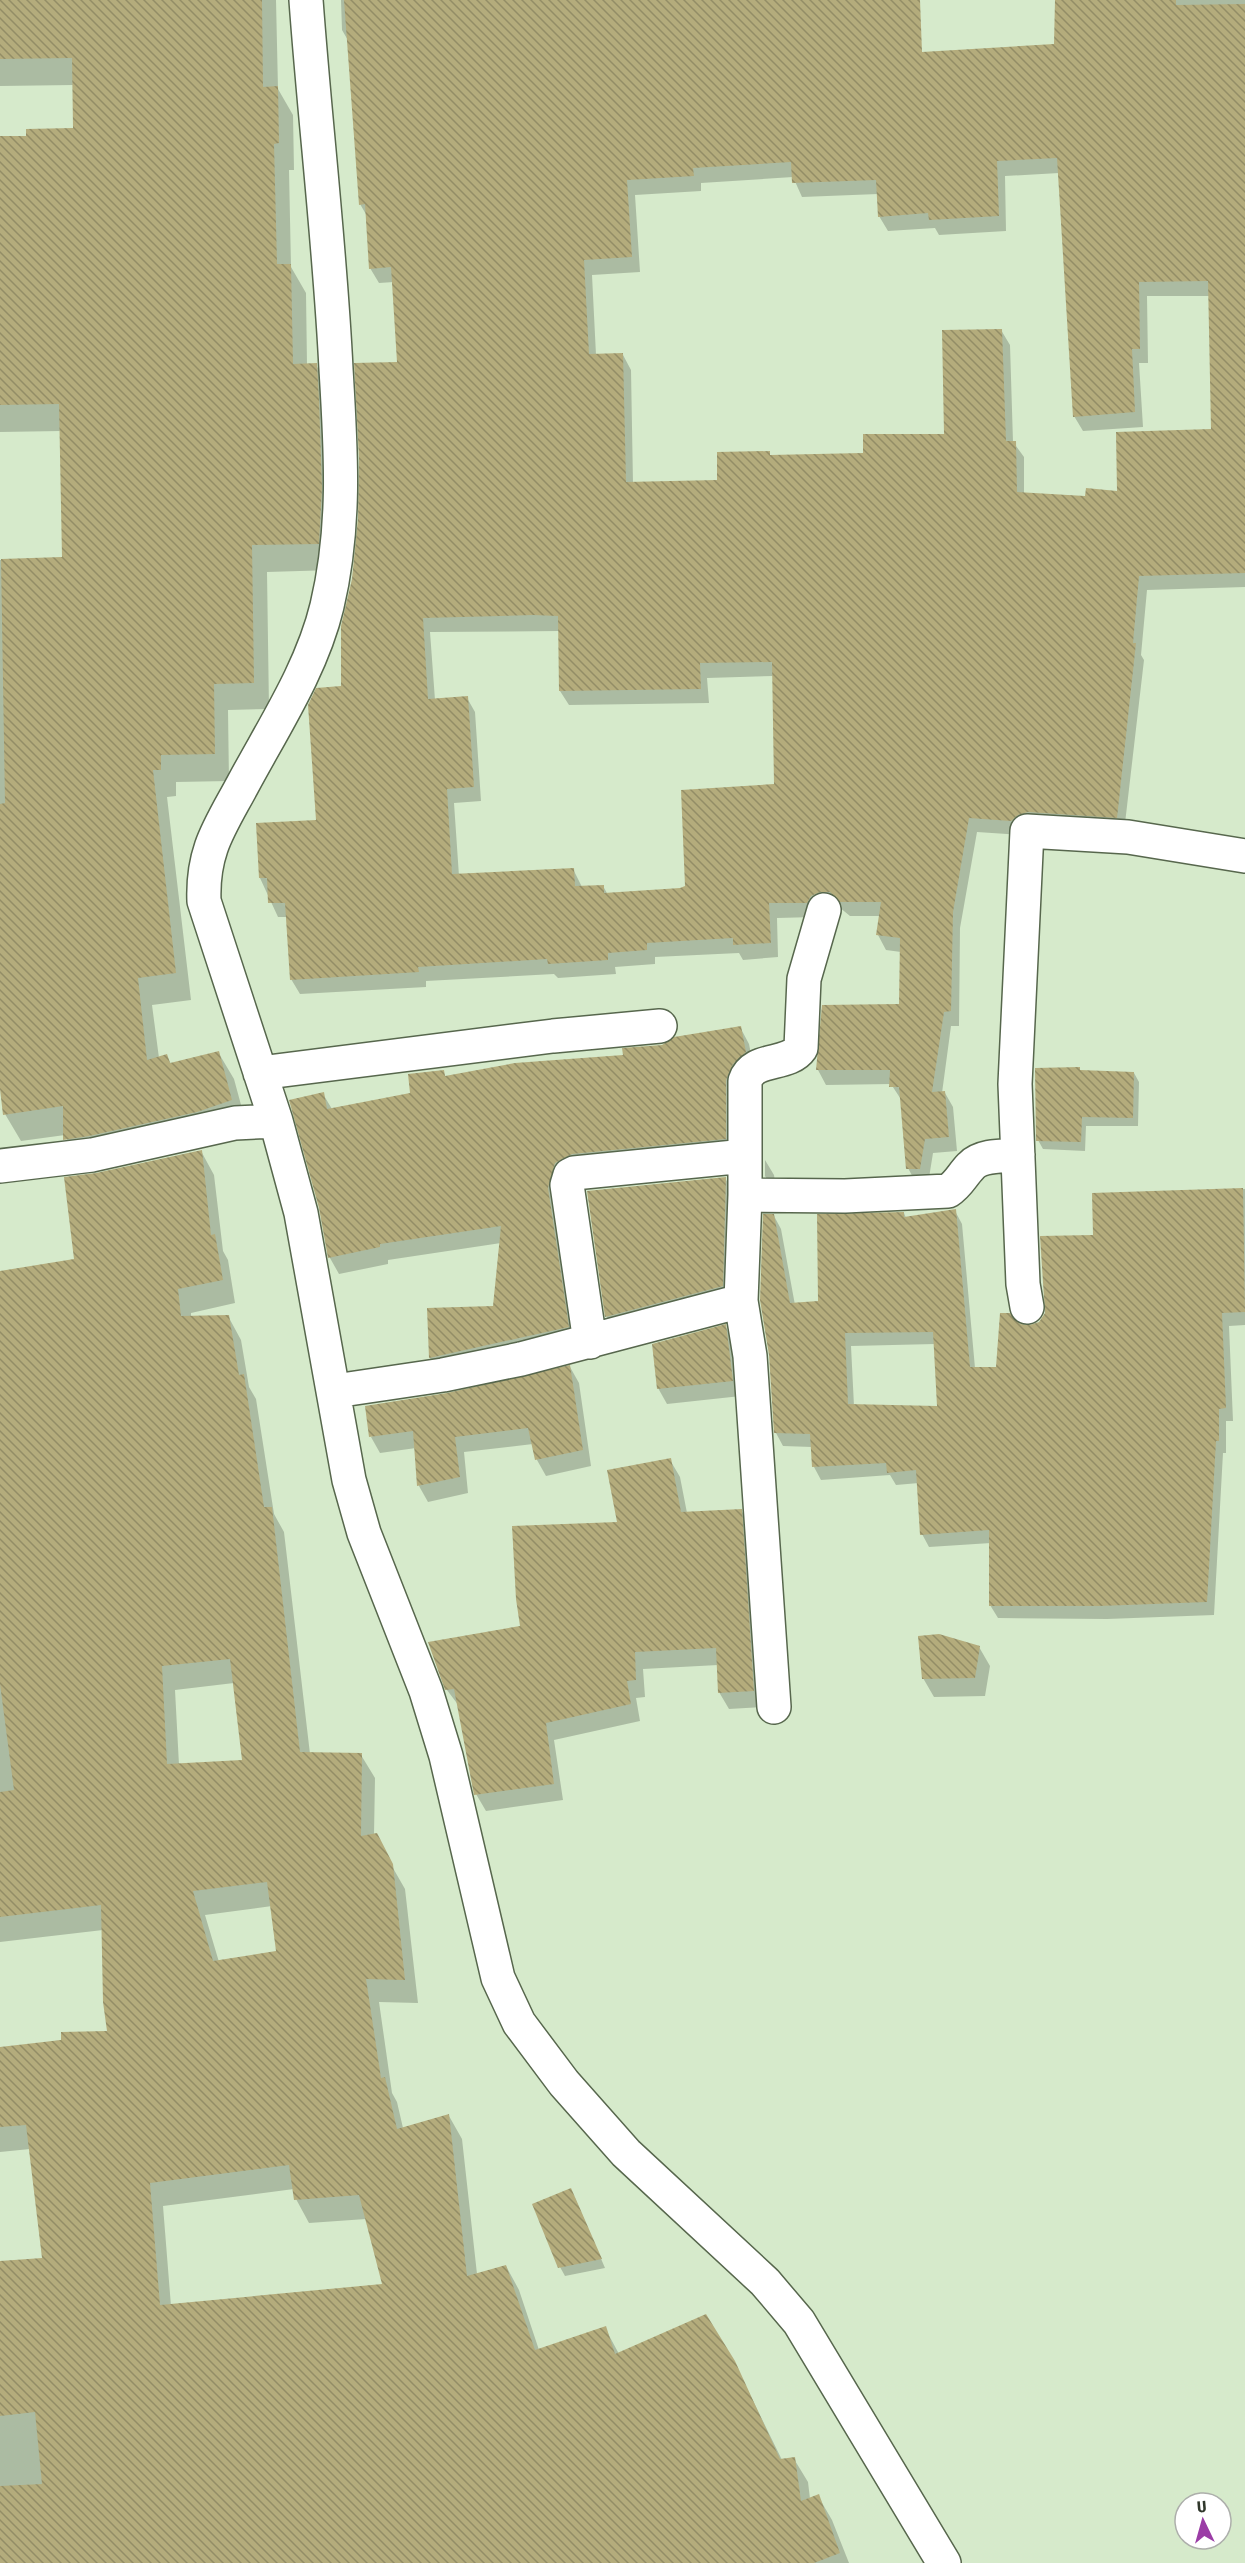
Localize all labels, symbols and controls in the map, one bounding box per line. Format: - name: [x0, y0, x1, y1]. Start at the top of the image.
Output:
- north arrow: [1173, 2491, 1233, 2551]
- text: U: [1196, 2497, 1207, 2516]

